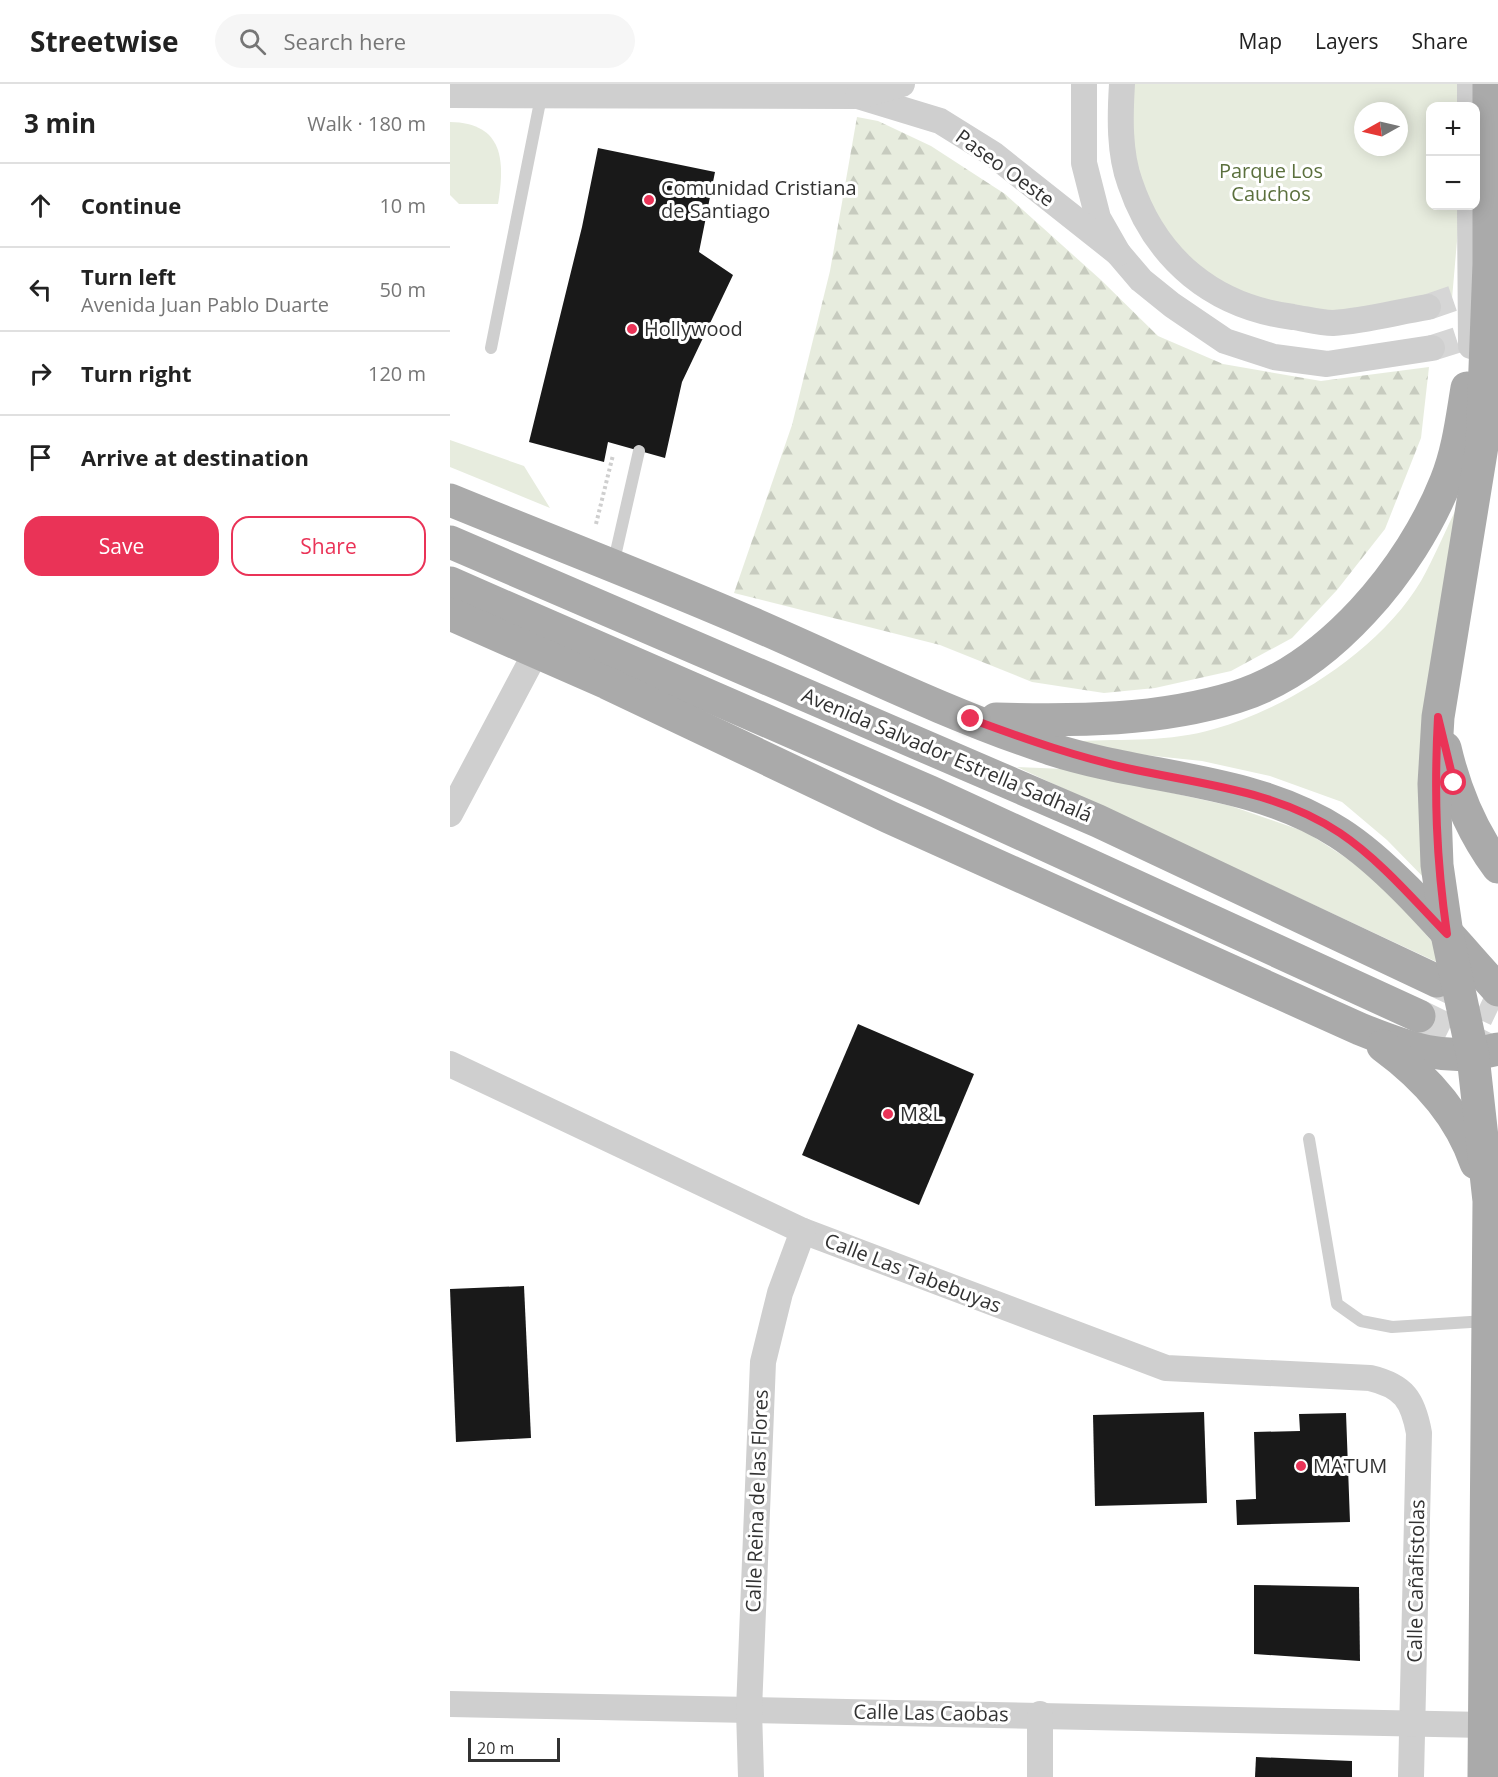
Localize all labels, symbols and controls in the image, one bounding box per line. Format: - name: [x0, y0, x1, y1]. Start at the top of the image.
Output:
- search box: [215, 14, 635, 68]
- text: Streetwise: [30, 22, 179, 60]
- icon: search: [236, 25, 269, 58]
- text: Search here: [284, 26, 406, 56]
- text: Map: [1239, 27, 1282, 55]
- text: Layers: [1315, 27, 1379, 55]
- text: Share: [1412, 27, 1468, 55]
- north arrow: [1354, 102, 1408, 156]
- map controls: [1426, 102, 1480, 210]
- button: +: [1426, 102, 1480, 156]
- text: 3 min: [24, 105, 96, 141]
- text: Walk · 180 m: [307, 110, 426, 137]
- street label: Paseo Oeste: [951, 123, 1060, 213]
- button: −: [1426, 156, 1480, 210]
- park label: Parque Los Cauchos: [1219, 157, 1323, 207]
- place label: Comunidad Cristiana de Santiago: [661, 174, 857, 224]
- icon: ahead: [24, 189, 57, 222]
- text: Continue: [81, 190, 181, 220]
- text: 10 m: [379, 192, 426, 219]
- marker: Comunidad Cristiana de Santiago: [642, 193, 656, 207]
- text: Turn left: [81, 261, 176, 291]
- icon: left: [24, 273, 57, 306]
- text: 50 m: [379, 276, 426, 303]
- text: Avenida Juan Pablo Duarte: [81, 291, 329, 318]
- place label: Hollywood: [644, 315, 743, 342]
- marker: Hollywood: [625, 322, 639, 336]
- icon: right: [24, 357, 57, 390]
- text: Turn right: [81, 358, 192, 388]
- text: 120 m: [368, 360, 426, 387]
- icon: arrive: [24, 441, 57, 474]
- text: Arrive at destination: [81, 442, 309, 472]
- button: Save: [24, 516, 219, 576]
- button: Share: [231, 516, 426, 576]
- street label: Avenida Salvador Estrella Sadhalá: [798, 681, 1097, 828]
- route end: [957, 705, 983, 731]
- route start: [1440, 769, 1466, 795]
- place label: M&L: [900, 1100, 943, 1127]
- marker: M&L: [881, 1107, 895, 1121]
- street label: Calle Las Tabebuyas: [821, 1226, 1005, 1319]
- street label: Calle Reina de las Flores: [739, 1389, 774, 1613]
- place label: MATUM: [1313, 1452, 1387, 1479]
- marker: MATUM: [1294, 1459, 1308, 1473]
- street label: Calle Cañafistolas: [1401, 1499, 1430, 1663]
- street label: Calle Las Caobas: [853, 1698, 1009, 1727]
- scale bar: [468, 1735, 560, 1762]
- text: 20 m: [477, 1737, 514, 1759]

